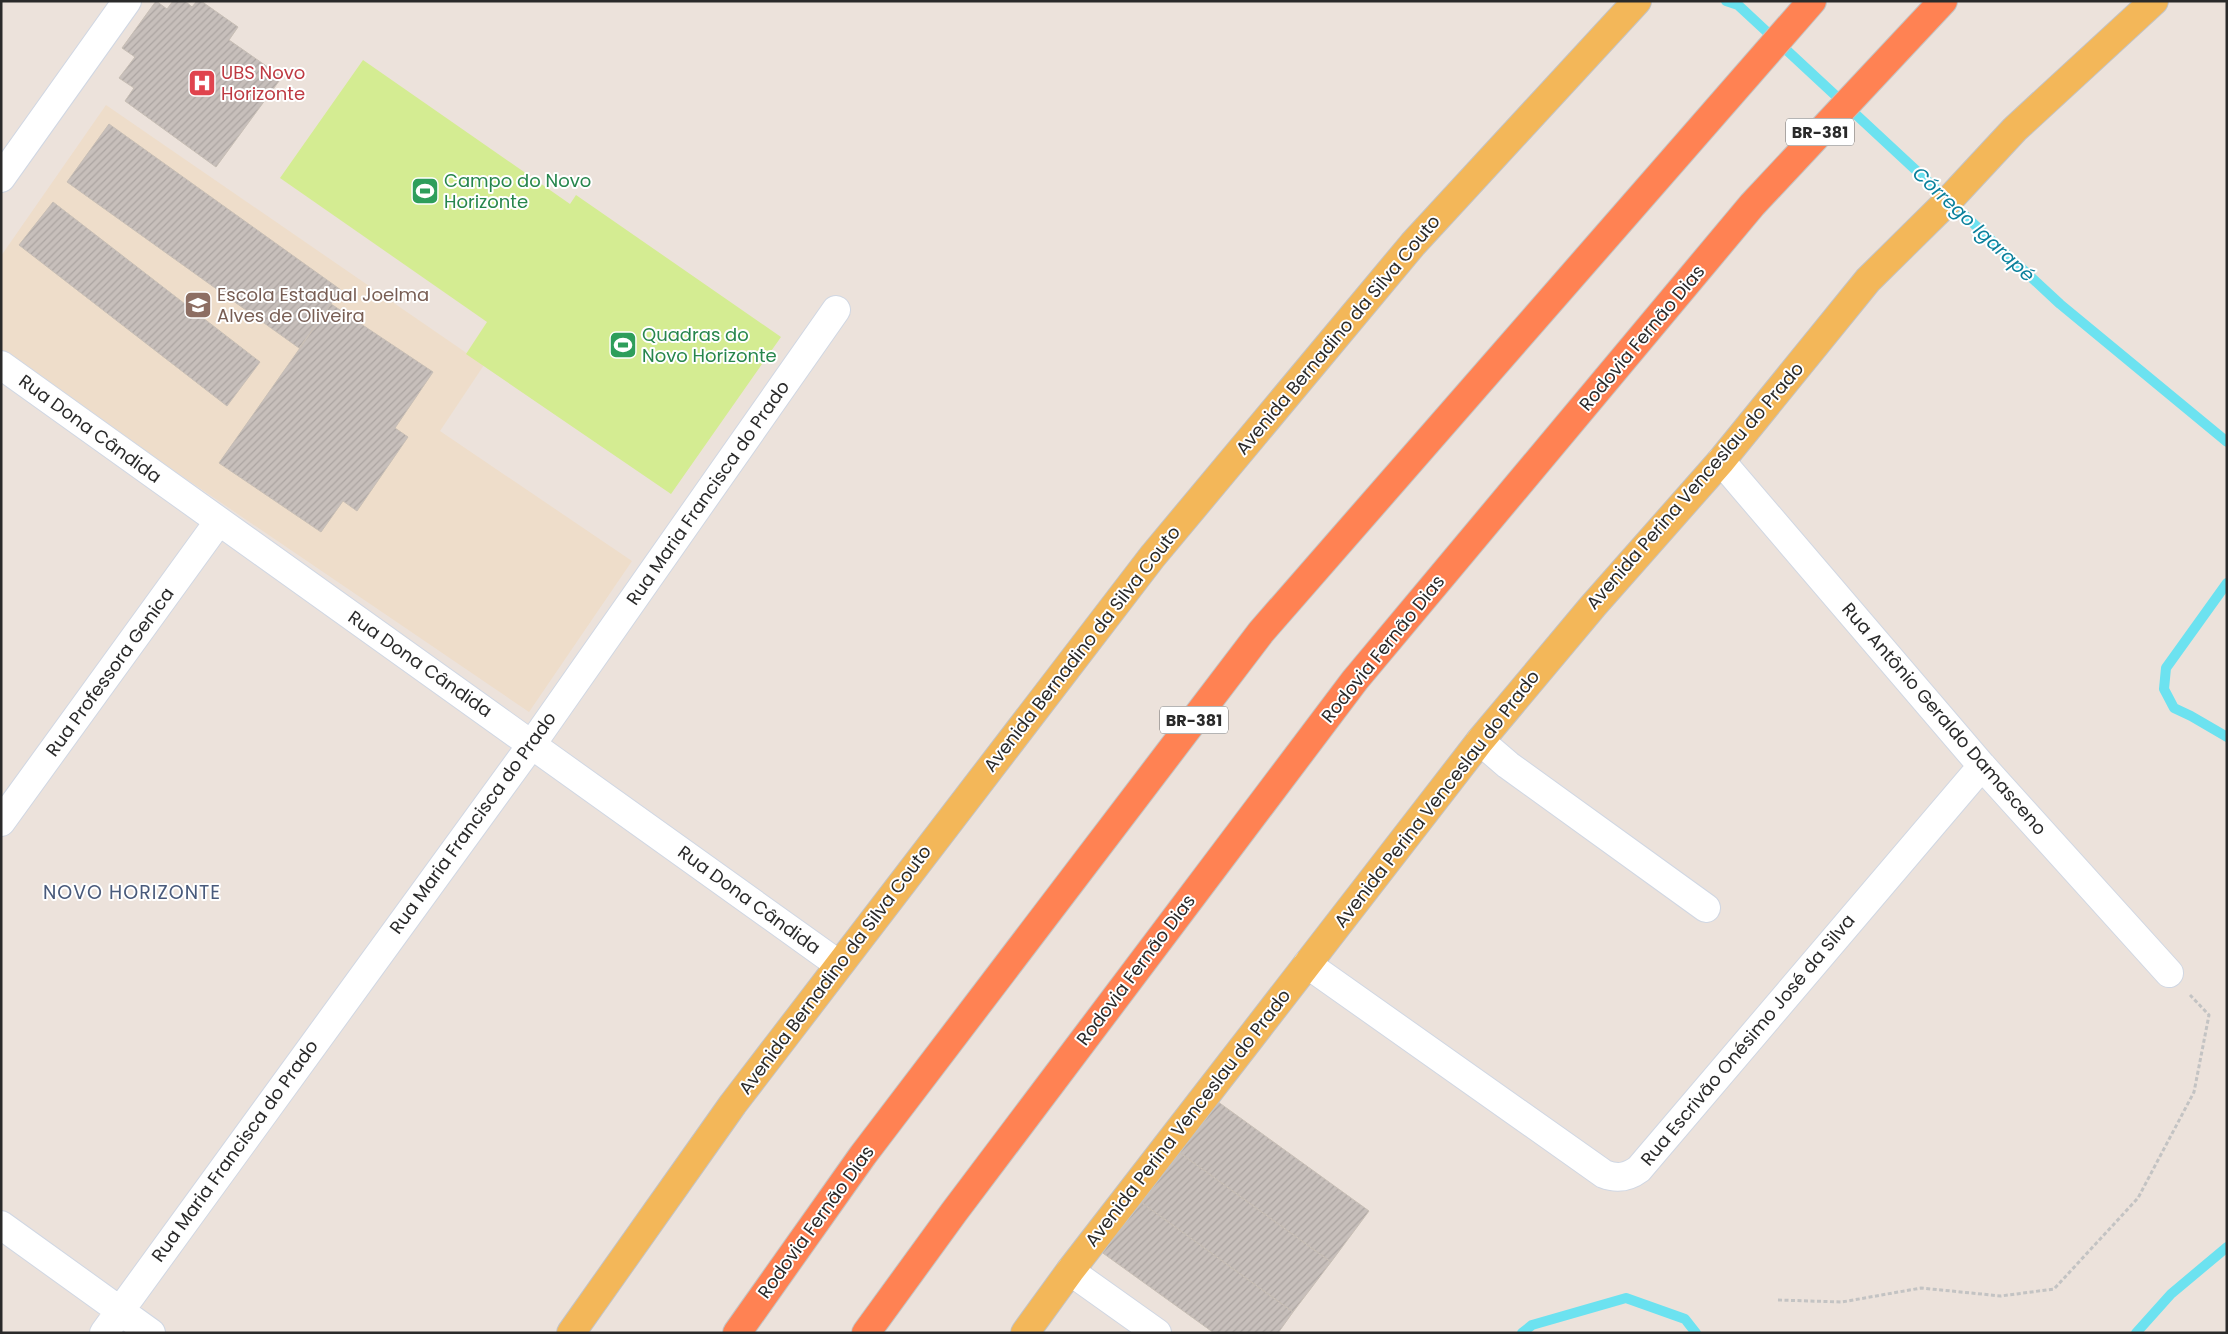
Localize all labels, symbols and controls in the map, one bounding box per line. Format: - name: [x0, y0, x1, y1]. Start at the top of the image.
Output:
- place label: UBS Novo Horizonte: [221, 60, 305, 106]
- hospital icon: UBS Novo Horizonte: [187, 68, 217, 98]
- road number: BR-381: [1786, 118, 1854, 146]
- water label: Córrego Igarapé: [1907, 160, 2041, 288]
- place label: Campo do Novo Horizonte: [444, 168, 591, 214]
- sports icon: Campo do Novo Horizonte: [410, 176, 440, 206]
- street label: Avenida Bernadino da Silva Couto: [1230, 209, 1446, 460]
- street label: Rodovia Fernão Dias: [1573, 259, 1710, 416]
- place label: Escola Estadual Joelma Alves de Oliveira: [217, 282, 429, 328]
- school or university icon: Escola Estadual Joelma Alves de Oliveira: [183, 290, 213, 320]
- place label: Quadras do Novo Horizonte: [642, 322, 777, 368]
- sports icon: Quadras do Novo Horizonte: [608, 330, 638, 360]
- street label: Avenida Perina Venceslau do Prado: [1580, 357, 1809, 615]
- street label: Rua Dona Cândida: [14, 368, 167, 489]
- street label: Rua Maria Francisca do Prado: [620, 375, 795, 610]
- street label: Avenida Bernadino da Silva Couto: [978, 520, 1186, 777]
- street label: Rodovia Fernão Dias: [1315, 570, 1450, 728]
- street label: Rua Professora Genica: [40, 582, 179, 761]
- street label: Rua Antônio Geraldo Damasceno: [1836, 597, 2052, 840]
- street label: Rua Dona Cândida: [343, 604, 497, 723]
- street label: Avenida Perina Venceslau do Prado: [1328, 665, 1545, 933]
- road number: BR-381: [1160, 706, 1228, 734]
- street label: Rua Maria Francisca do Prado: [383, 707, 562, 939]
- street label: Rua Dona Cândida: [673, 839, 826, 960]
- street label: Avenida Bernadino da Silva Couto: [732, 840, 937, 1099]
- district label: NOVO HORIZONTE: [43, 879, 221, 906]
- street label: Rodovia Fernão Dias: [1070, 889, 1201, 1050]
- street label: Rua Escrivão Onésimo José da Silva: [1635, 909, 1861, 1171]
- street label: Avenida Perina Venceslau do Prado: [1079, 984, 1296, 1252]
- street label: Rua Maria Francisca do Prado: [145, 1035, 324, 1267]
- street label: Rodovia Fernão Dias: [752, 1140, 880, 1303]

